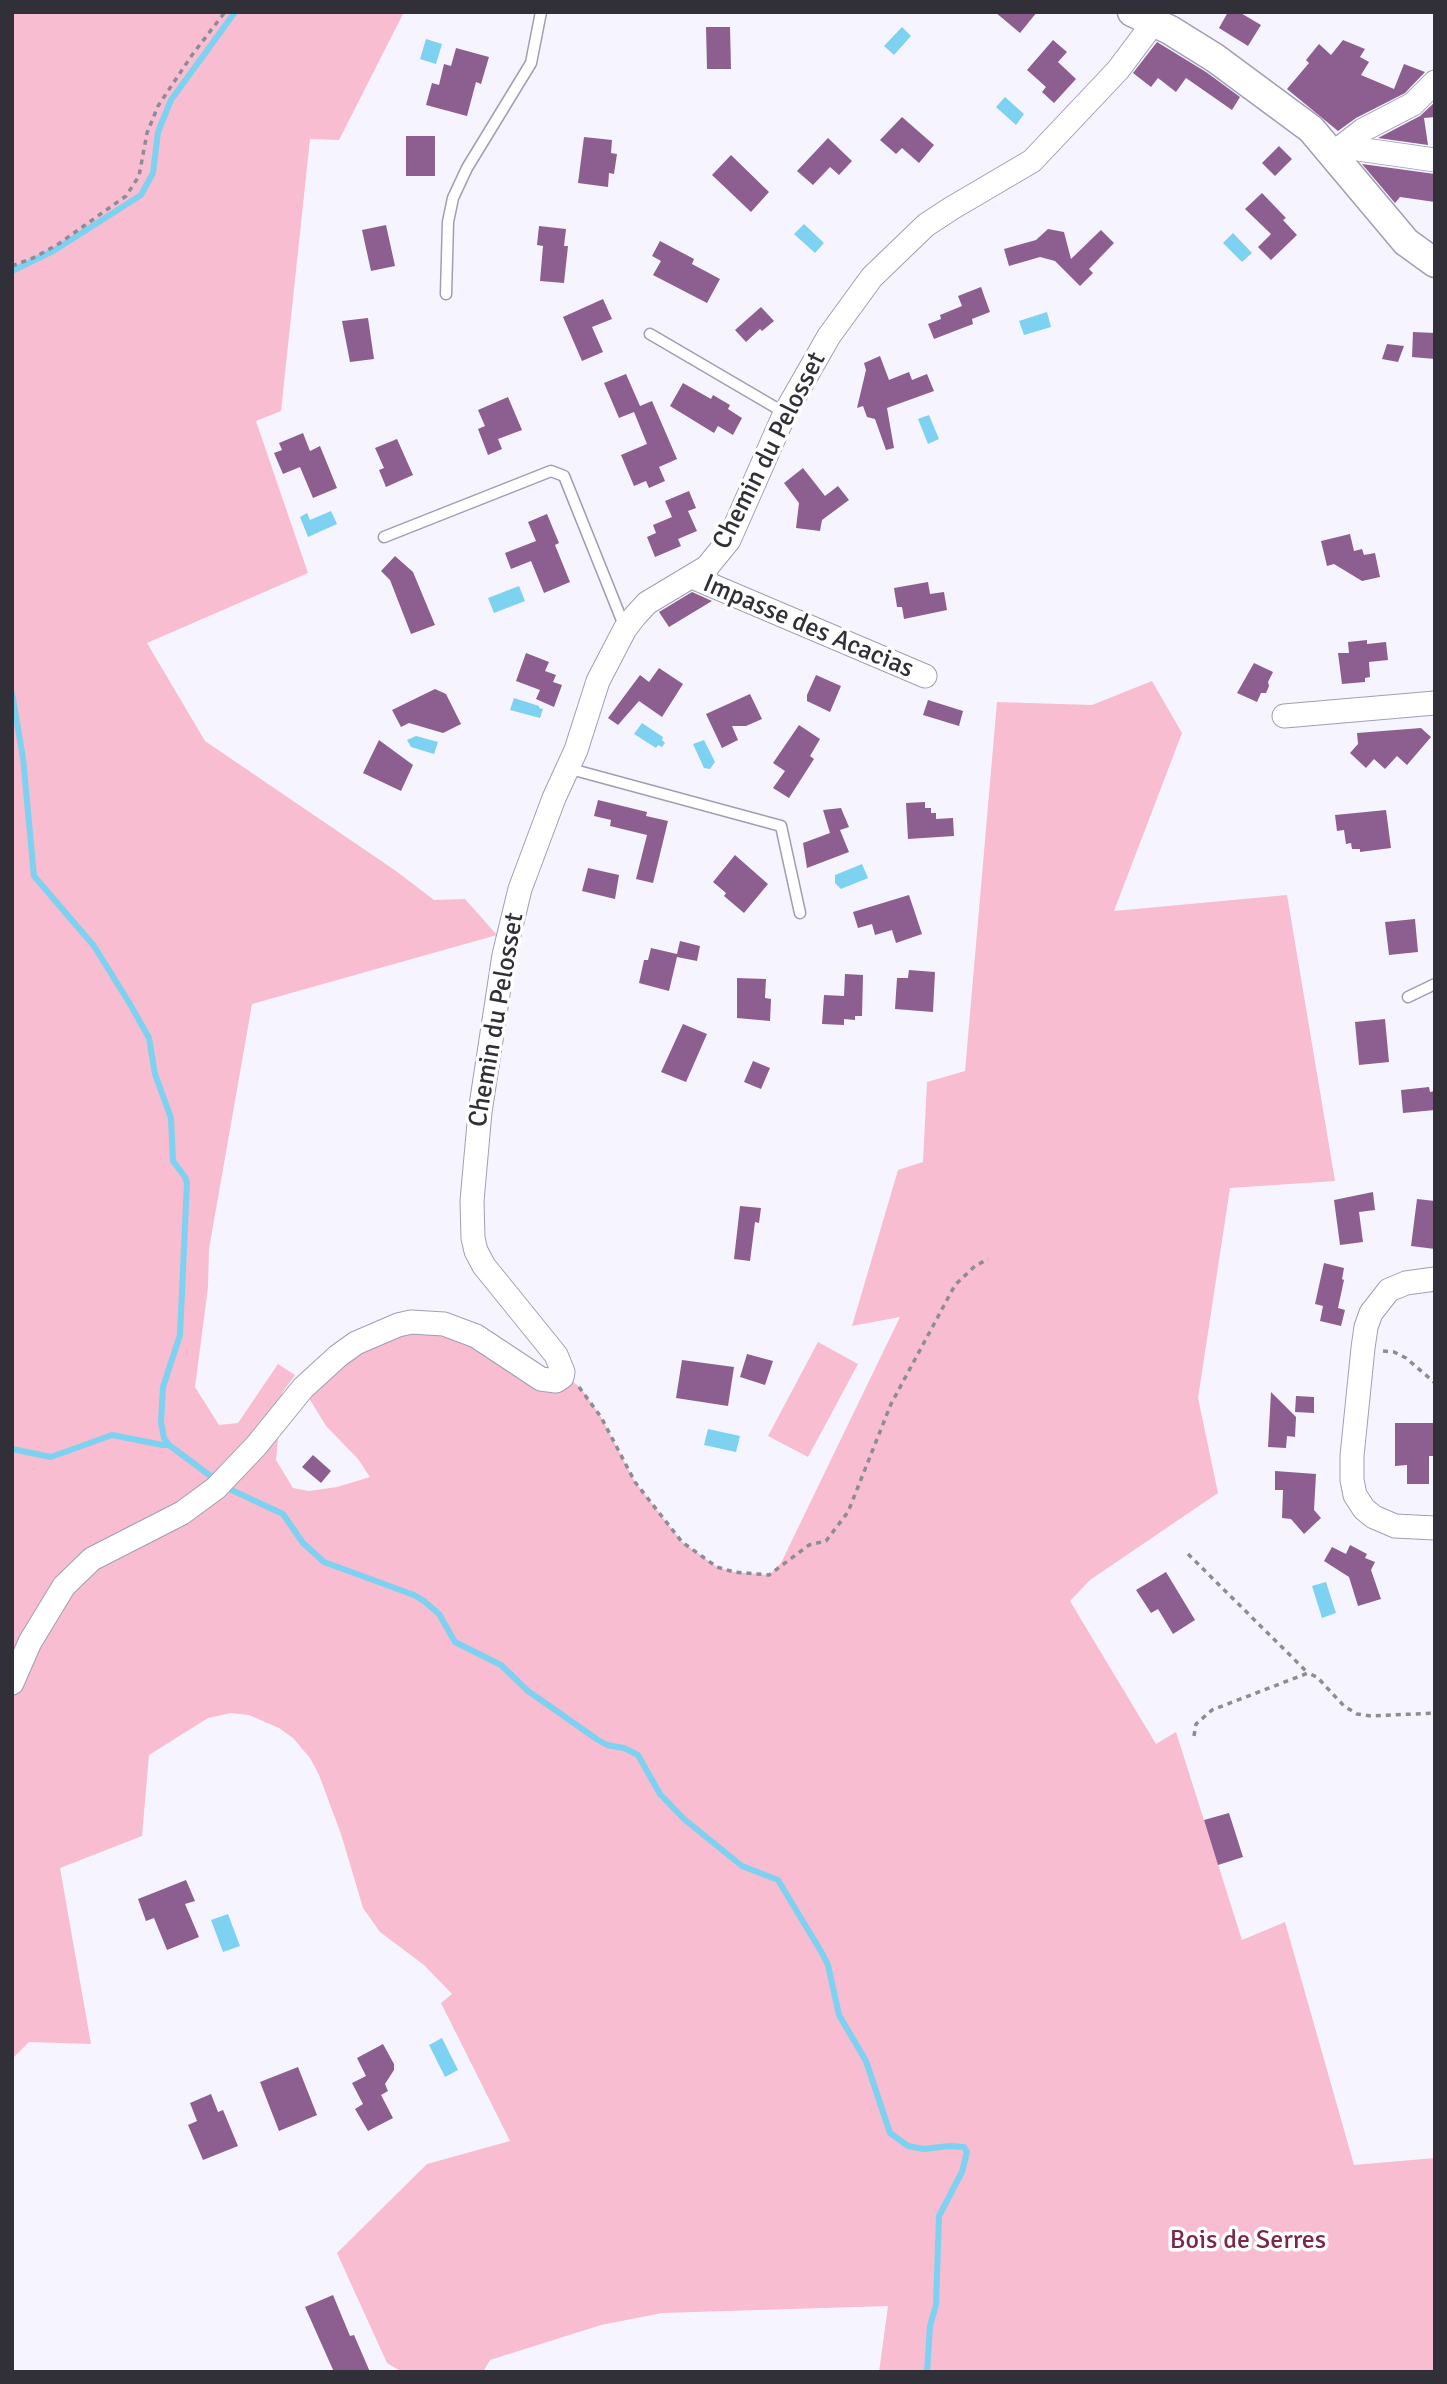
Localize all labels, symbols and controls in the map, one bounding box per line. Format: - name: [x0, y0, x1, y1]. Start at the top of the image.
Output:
- street label: Chemin du Pelosset: [707, 347, 833, 555]
- street label: Impasse des Acacias: [698, 569, 918, 685]
- street label: Chemin du Pelosset: [463, 910, 531, 1130]
- park label: Bois de Serres: [1170, 2225, 1326, 2257]

